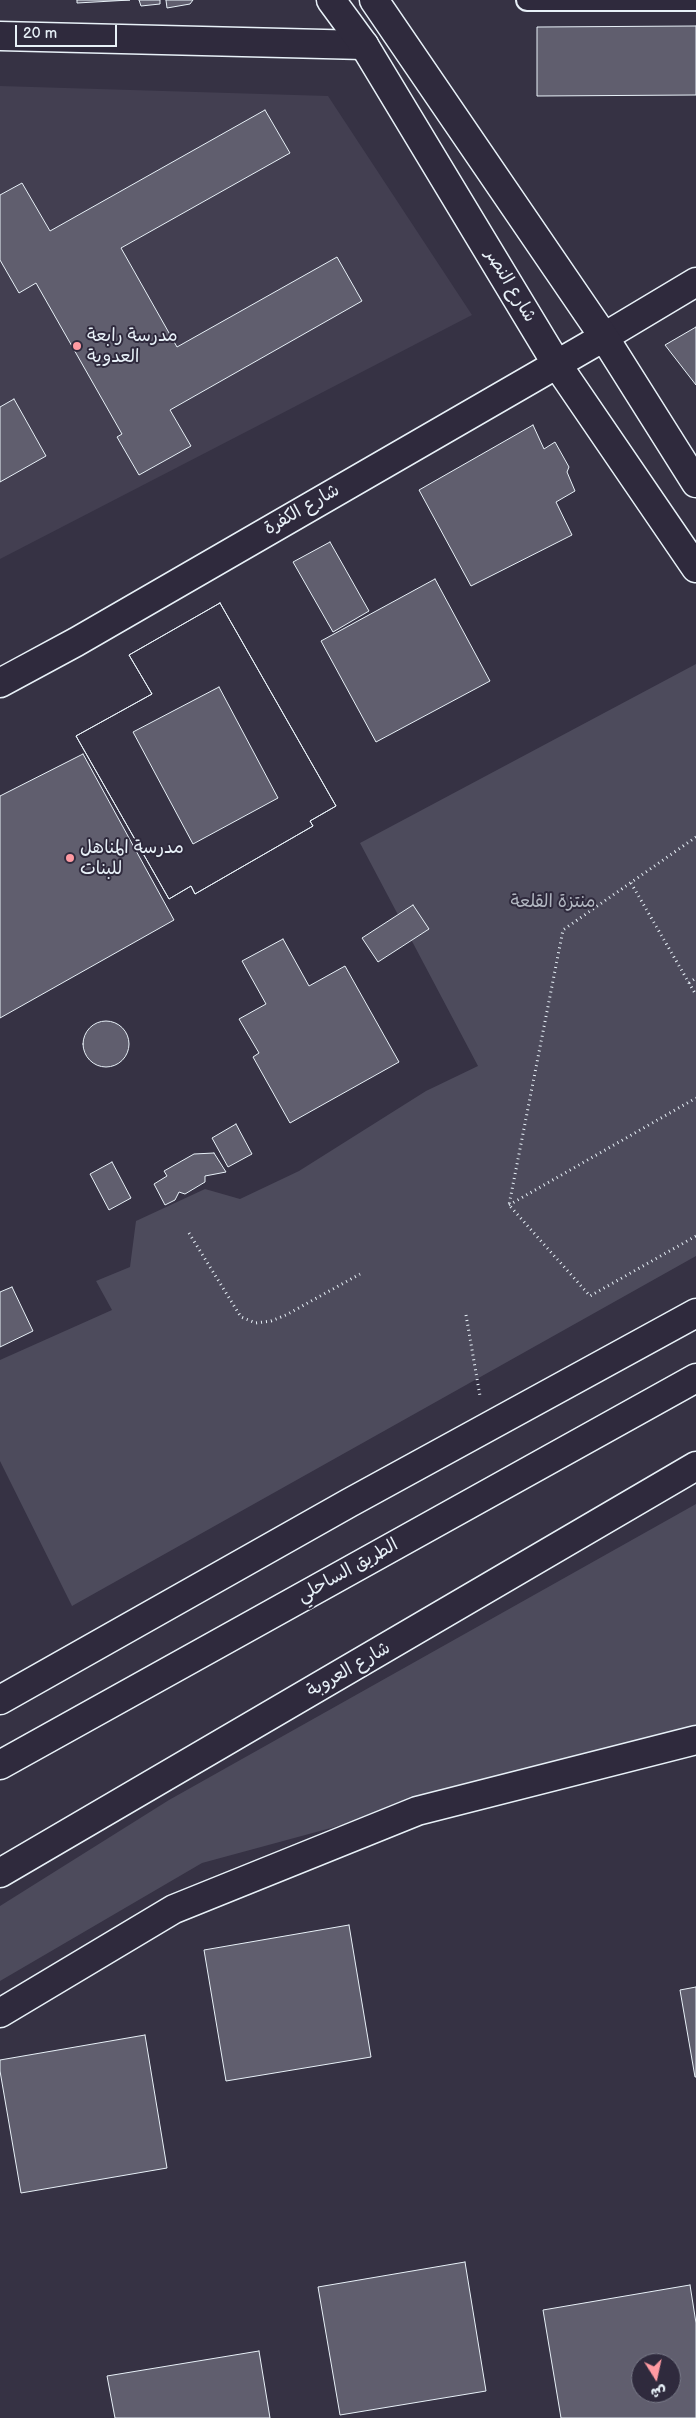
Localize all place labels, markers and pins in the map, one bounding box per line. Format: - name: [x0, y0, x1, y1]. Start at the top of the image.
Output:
- place label: مدرسة رابعة العدوية: [87, 325, 178, 368]
- marker: مدرسة رابعة العدوية: [71, 340, 83, 352]
- place label: مدرسة المناهل للبنات: [80, 837, 184, 880]
- marker: مدرسة المناهل للبنات: [64, 852, 76, 864]

